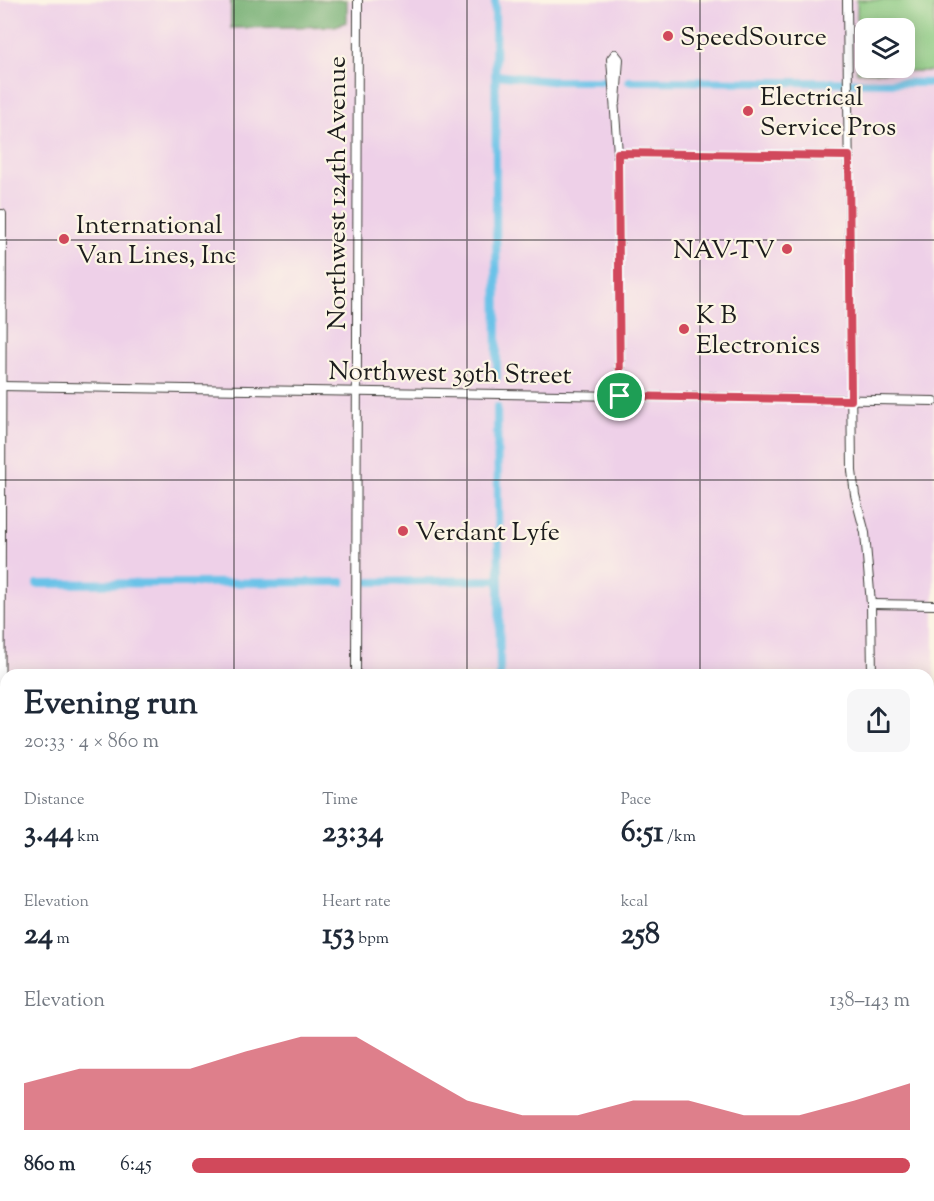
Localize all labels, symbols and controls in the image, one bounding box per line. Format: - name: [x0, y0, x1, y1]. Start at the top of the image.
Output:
- map controls: [855, 18, 915, 78]
- button: layers: [855, 18, 915, 78]
- place label: SpeedSource: [680, 20, 827, 57]
- marker: SpeedSource: [661, 29, 675, 43]
- street label: Northwest 124th Avenue: [320, 56, 357, 330]
- place label: Electrical Service Pros: [760, 80, 896, 147]
- marker: Electrical Service Pros: [741, 104, 755, 118]
- place label: International Van Lines, Inc: [76, 208, 237, 275]
- marker: International Van Lines, Inc: [57, 232, 71, 246]
- place label: NAV-TV: [673, 233, 775, 270]
- marker: NAV-TV: [780, 242, 794, 256]
- place label: K B Electronics: [696, 298, 820, 365]
- marker: K B Electronics: [677, 322, 691, 336]
- street label: Northwest 39th Street: [328, 354, 572, 395]
- pin: [594, 370, 645, 421]
- icon: arrive: [603, 379, 636, 412]
- place label: Verdant Lyfe: [415, 515, 560, 552]
- marker: Verdant Lyfe: [396, 524, 410, 538]
- text: Evening run: [24, 681, 198, 729]
- button: share: [847, 689, 910, 752]
- text: 20:33 · 4 × 860 m: [24, 728, 159, 757]
- text: Distance: [24, 789, 84, 812]
- text: Time: [322, 789, 358, 812]
- text: Pace: [621, 789, 651, 812]
- text: 3.44: [24, 812, 74, 855]
- text: 23:34: [322, 812, 384, 855]
- text: 6:51: [621, 812, 664, 855]
- text: km: [74, 826, 99, 849]
- text: /km: [664, 826, 696, 849]
- text: Elevation: [24, 891, 89, 914]
- text: Heart rate: [322, 891, 391, 914]
- text: kcal: [621, 891, 648, 914]
- text: 24: [24, 914, 53, 957]
- text: 153: [322, 914, 355, 957]
- text: 258: [621, 914, 660, 957]
- text: m: [53, 928, 70, 951]
- text: bpm: [355, 928, 389, 951]
- text: Elevation: [24, 987, 105, 1016]
- text: 138–143 m: [830, 987, 910, 1016]
- text: 860 m: [24, 1151, 75, 1180]
- text: 6:45: [120, 1151, 152, 1180]

